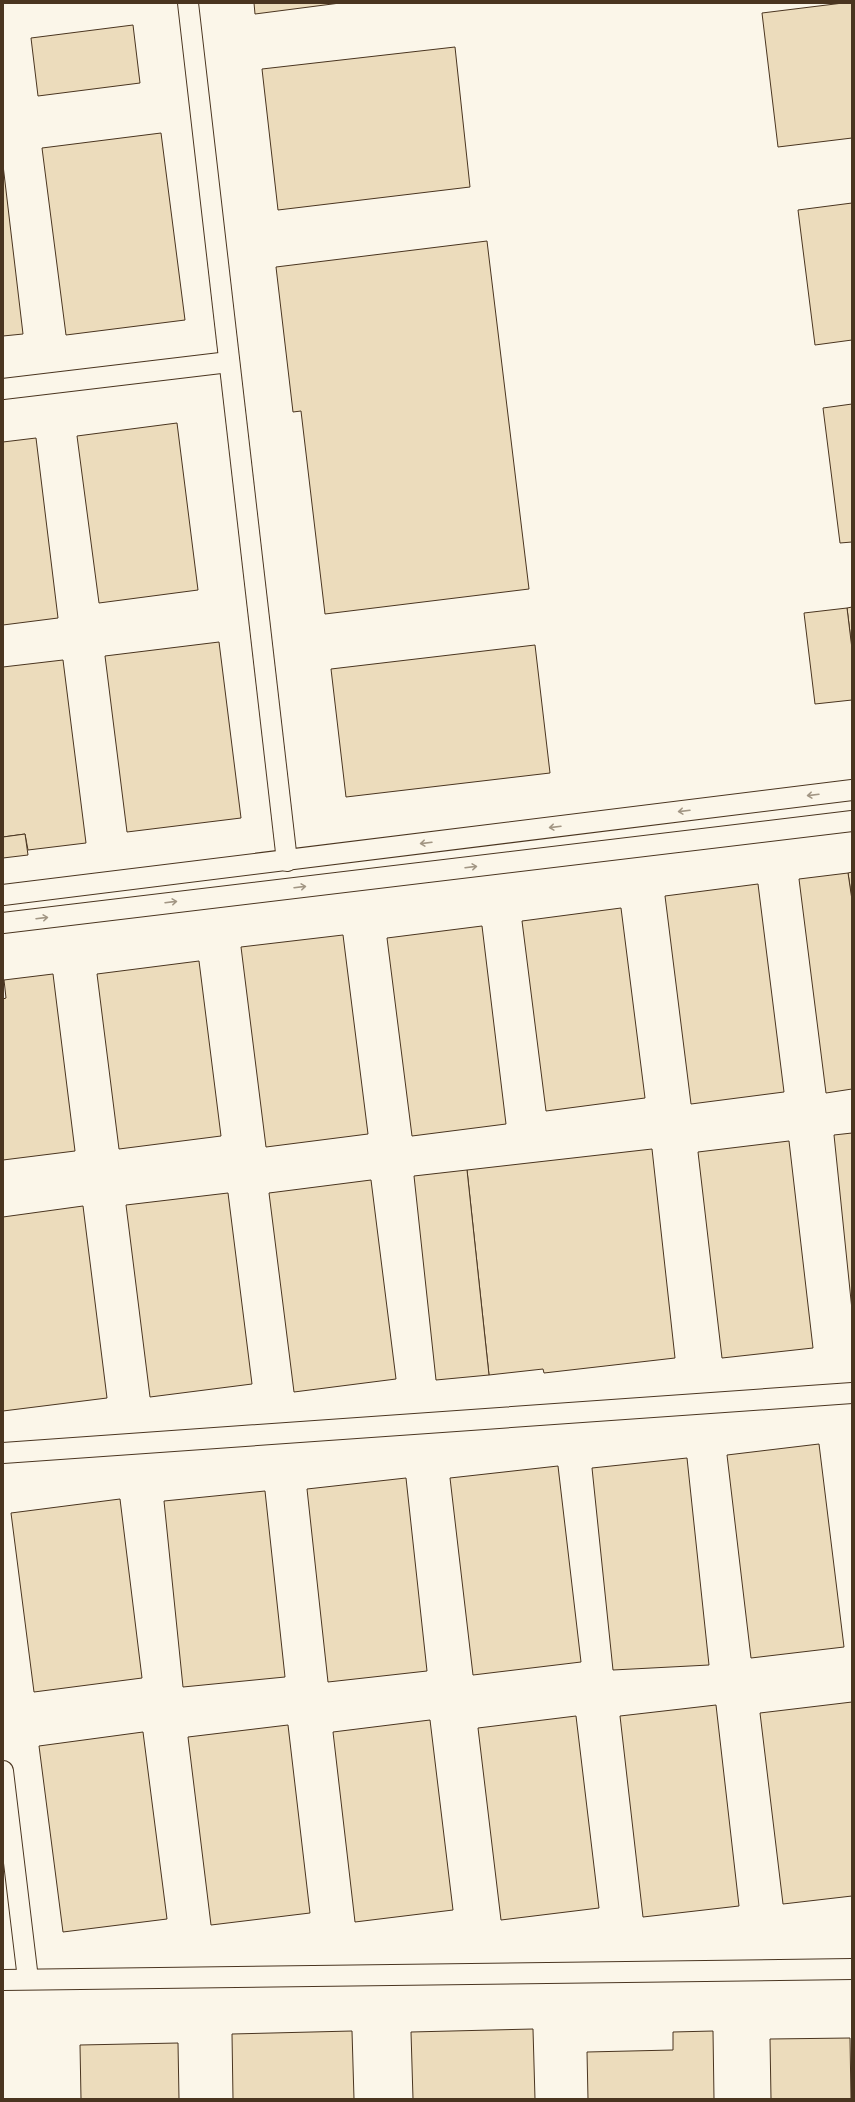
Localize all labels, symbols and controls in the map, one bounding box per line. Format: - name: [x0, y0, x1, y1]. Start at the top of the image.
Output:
- one-way arrow: [807, 791, 820, 799]
- one-way arrow: [678, 807, 691, 815]
- one-way arrow: [549, 823, 562, 831]
- one-way arrow: [420, 839, 433, 847]
- one-way arrow: [464, 863, 477, 870]
- one-way arrow: [293, 883, 306, 891]
- one-way arrow: [164, 899, 177, 906]
- one-way arrow: [35, 914, 48, 922]

